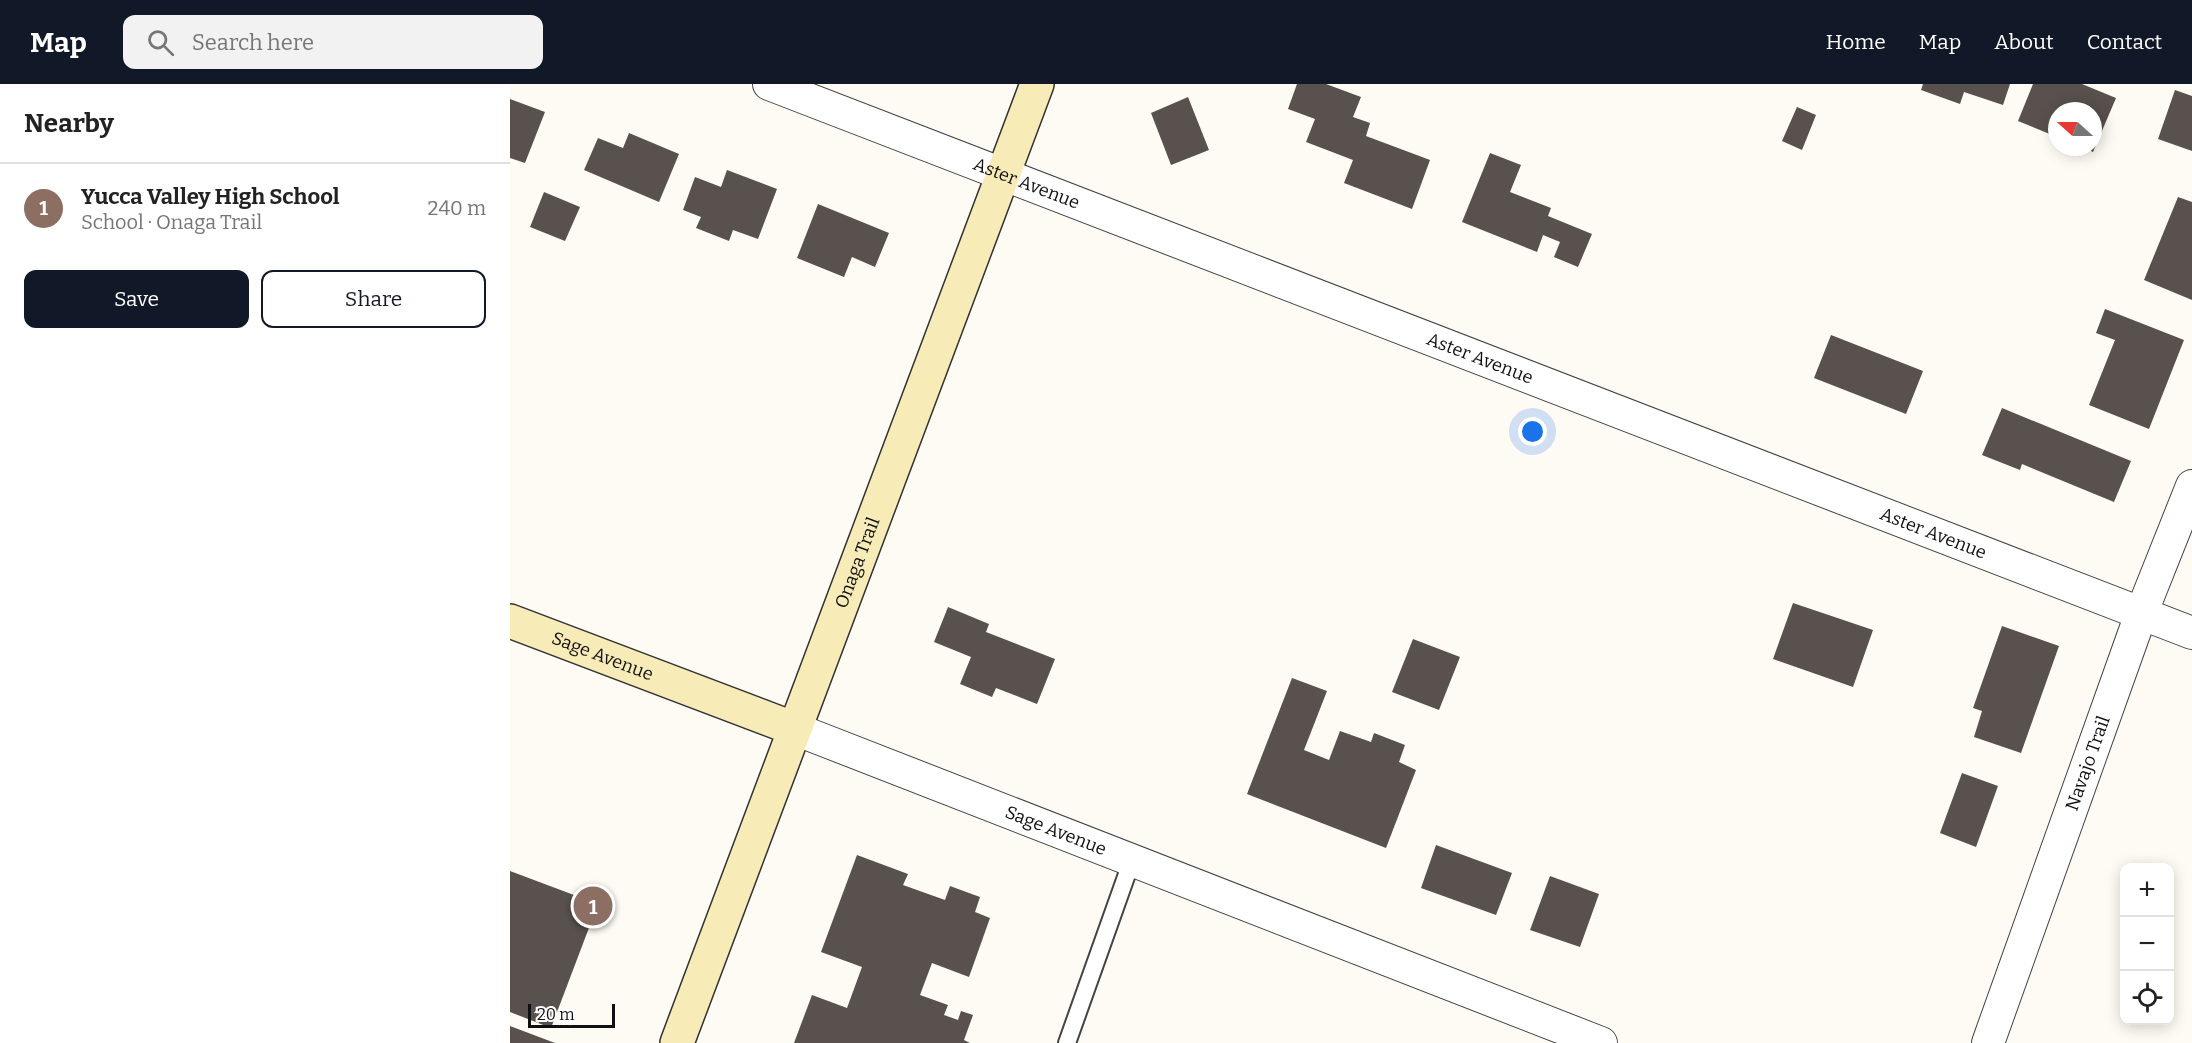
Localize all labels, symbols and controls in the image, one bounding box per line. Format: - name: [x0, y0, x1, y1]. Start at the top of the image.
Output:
- search box: [123, 15, 543, 69]
- text: Map: [30, 26, 87, 59]
- icon: search: [144, 26, 177, 59]
- text: Search here: [192, 29, 314, 56]
- text: Home: [1826, 29, 1886, 55]
- text: Map: [1919, 29, 1961, 55]
- text: About: [1994, 29, 2054, 55]
- text: Contact: [2087, 29, 2162, 55]
- north arrow: [2048, 102, 2102, 156]
- text: Nearby: [24, 108, 114, 139]
- street label: Aster Avenue: [970, 153, 1083, 214]
- text: Yucca Valley High School: [81, 183, 340, 210]
- text: 1: [39, 196, 48, 220]
- text: 240 m: [428, 196, 486, 220]
- text: School · Onaga Trail: [81, 210, 262, 234]
- button: Save: [24, 270, 249, 328]
- button: Share: [261, 270, 486, 328]
- street label: Aster Avenue: [1424, 328, 1536, 389]
- your location: [1518, 417, 1547, 446]
- street label: Aster Avenue: [1877, 503, 1990, 564]
- street label: Onaga Trail: [830, 514, 884, 611]
- street label: Sage Avenue: [549, 627, 656, 685]
- street label: Navajo Trail: [2061, 713, 2115, 814]
- street label: Sage Avenue: [1002, 801, 1110, 860]
- map controls: [2120, 863, 2174, 1025]
- button: +: [2120, 863, 2174, 917]
- pin: 1: [574, 884, 613, 928]
- button: −: [2120, 917, 2174, 971]
- button: locate: [2120, 971, 2174, 1025]
- scale bar: [528, 1001, 615, 1028]
- text: 20 m: [537, 1005, 574, 1024]

